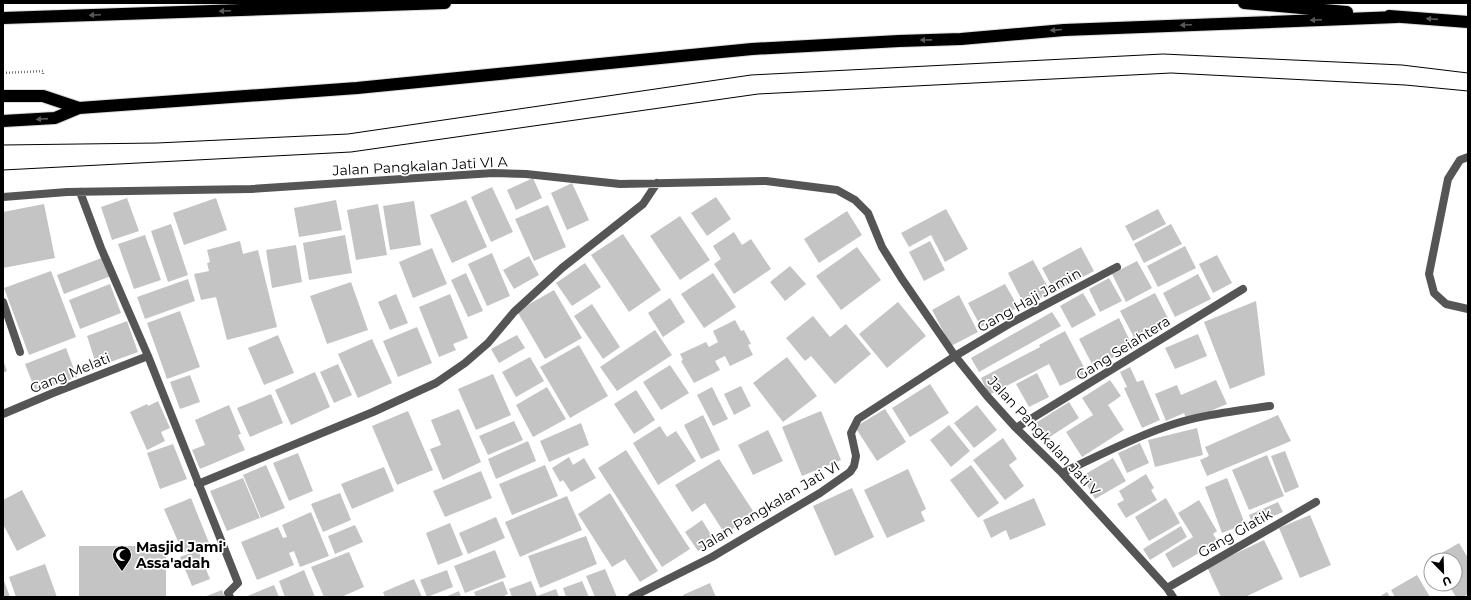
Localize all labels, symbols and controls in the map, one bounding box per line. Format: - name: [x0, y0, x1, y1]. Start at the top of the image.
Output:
- one-way arrow: [219, 7, 231, 14]
- one-way arrow: [88, 12, 101, 18]
- one-way arrow: [1426, 16, 1438, 23]
- one-way arrow: [1309, 17, 1322, 23]
- one-way arrow: [1179, 22, 1192, 28]
- one-way arrow: [1050, 27, 1062, 34]
- one-way arrow: [919, 37, 932, 43]
- one-way arrow: [36, 115, 48, 122]
- street label: Jalan Pangkalan Jati VI A: [331, 152, 509, 180]
- street label: Gang Haji Jamin: [974, 264, 1084, 336]
- street label: Gang Seiahtera: [1073, 312, 1173, 384]
- street label: Gang Melati: [27, 349, 113, 397]
- street label: Jalan Pangkalan Jati V: [983, 372, 1104, 500]
- street label: Jalan Pangkalan Jati VI: [694, 457, 843, 556]
- street label: Gang Glatik: [1195, 504, 1276, 561]
- place label: Masjid Jami' Assa'adah: [135, 538, 226, 572]
- mosque icon: Masjid Jami' Assa'adah: [111, 544, 133, 572]
- north arrow: [1423, 552, 1463, 592]
- text: U: [1440, 573, 1454, 589]

